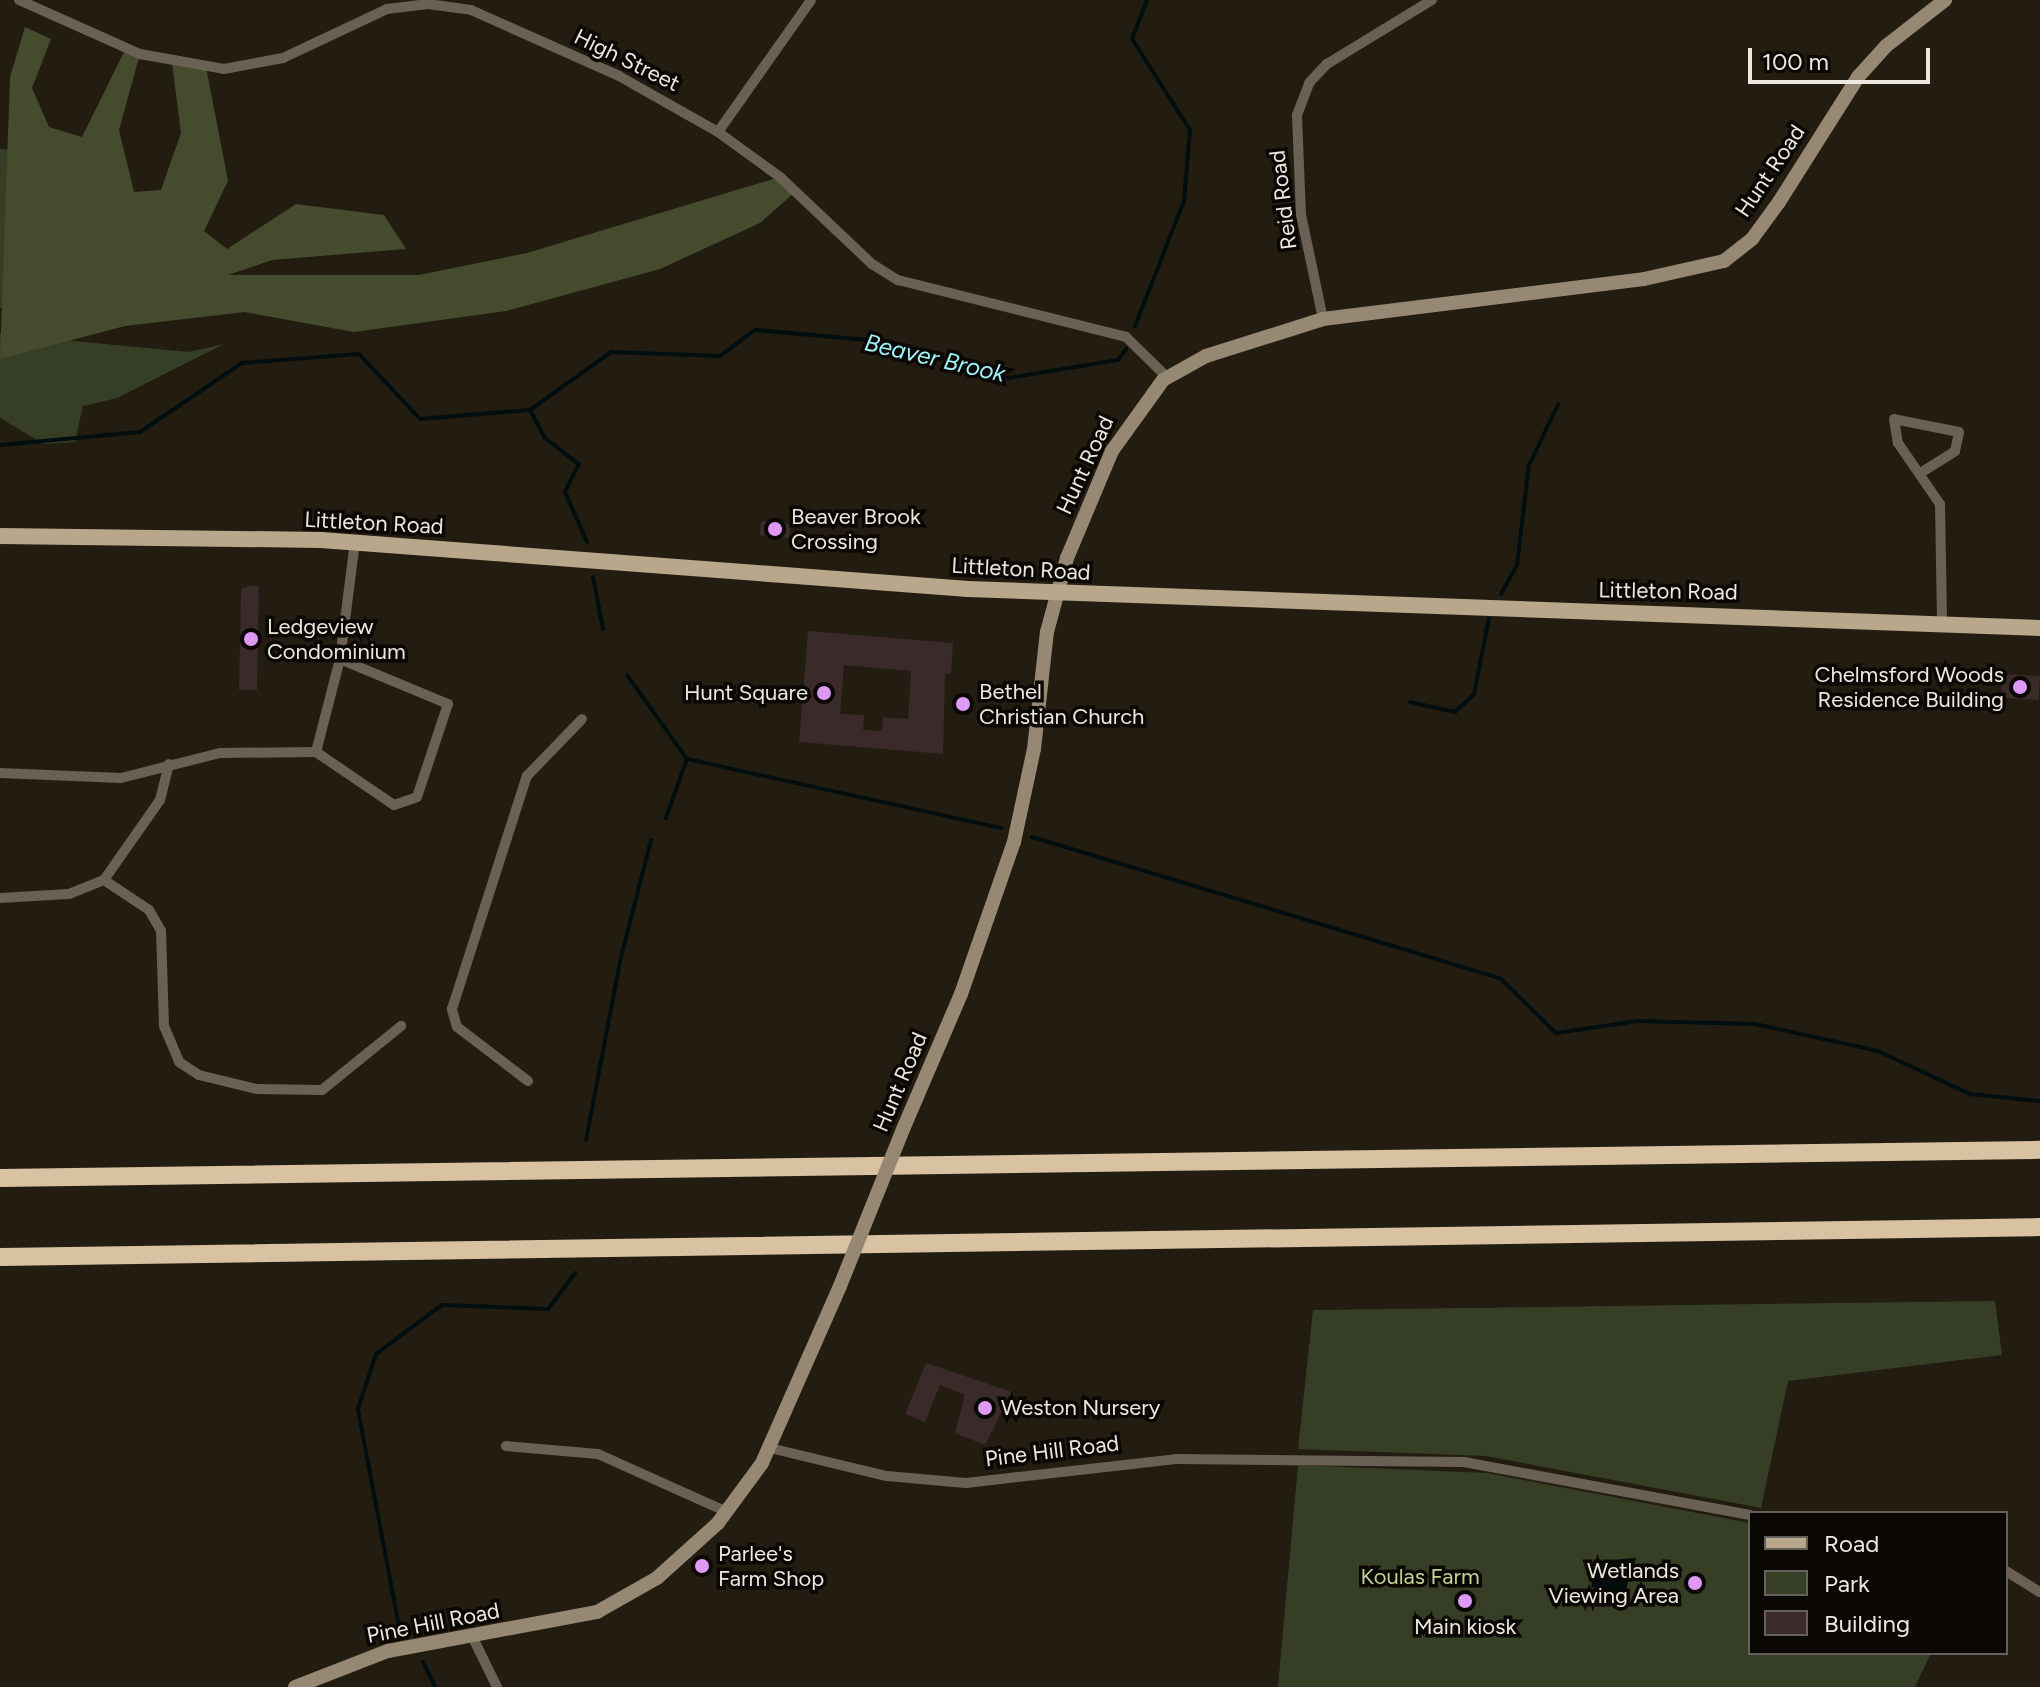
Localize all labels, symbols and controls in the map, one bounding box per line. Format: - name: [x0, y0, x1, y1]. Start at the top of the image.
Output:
- street label: High Street: [570, 23, 684, 97]
- scale bar: [1752, 32, 1934, 82]
- text: 100 m: [1762, 47, 1829, 76]
- street label: Hunt Road: [1730, 120, 1810, 222]
- street label: Reid Road: [1264, 149, 1302, 251]
- water label: Beaver Brook: [862, 328, 1008, 388]
- street label: Hunt Road: [1051, 412, 1119, 518]
- place label: Beaver Brook Crossing: [791, 503, 921, 554]
- street label: Littleton Road: [304, 506, 444, 540]
- marker: Beaver Brook Crossing: [766, 520, 784, 538]
- street label: Littleton Road: [951, 552, 1091, 586]
- street label: Littleton Road: [1598, 577, 1738, 605]
- place label: Ledgeview Condominium: [267, 613, 406, 664]
- marker: Ledgeview Condominium: [242, 630, 260, 648]
- place label: Chelmsford Woods Residence Building: [1815, 661, 2004, 712]
- place label: Bethel Christian Church: [979, 678, 1144, 730]
- marker: Chelmsford Woods Residence Building: [2011, 678, 2029, 696]
- place label: Hunt Square: [684, 680, 808, 706]
- marker: Hunt Square: [815, 684, 833, 702]
- marker: Bethel Christian Church: [954, 695, 972, 713]
- street label: Hunt Road: [867, 1028, 933, 1136]
- place label: Weston Nursery: [1001, 1395, 1160, 1421]
- marker: Weston Nursery: [976, 1399, 994, 1417]
- street label: Pine Hill Road: [983, 1430, 1121, 1472]
- legend: [1748, 1511, 2008, 1655]
- text: Road: [1824, 1529, 1879, 1558]
- place label: Parlee's Farm Shop: [718, 1540, 824, 1592]
- marker: Parlee's Farm Shop: [693, 1557, 711, 1575]
- place label: Wetlands Viewing Area: [1548, 1557, 1679, 1608]
- park label: Koulas Farm: [1360, 1564, 1480, 1590]
- text: Park: [1824, 1569, 1870, 1598]
- marker: Wetlands Viewing Area: [1686, 1574, 1704, 1592]
- marker: Main kiosk: [1456, 1592, 1474, 1610]
- street label: Pine Hill Road: [364, 1597, 502, 1649]
- text: Building: [1824, 1609, 1910, 1638]
- place label: Main kiosk: [1414, 1614, 1516, 1640]

